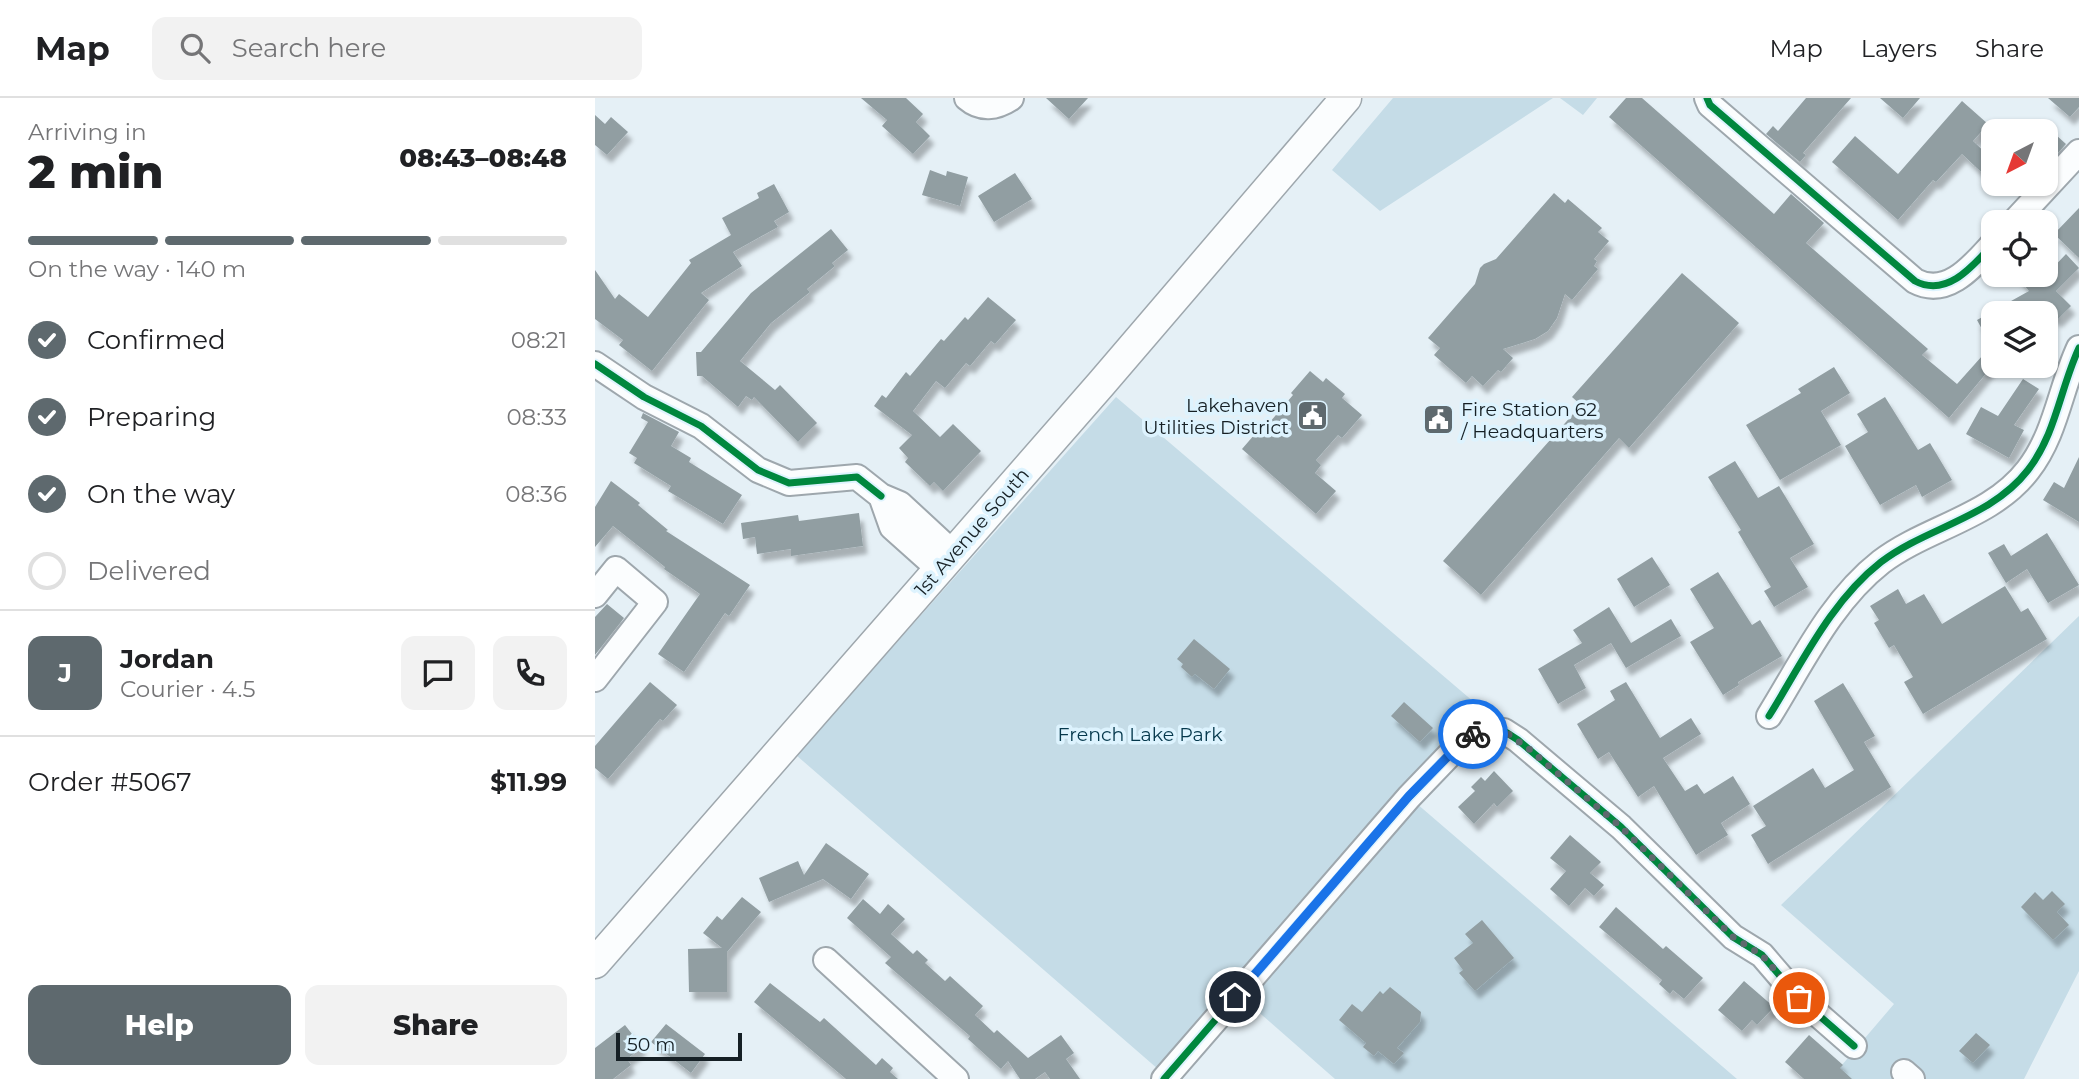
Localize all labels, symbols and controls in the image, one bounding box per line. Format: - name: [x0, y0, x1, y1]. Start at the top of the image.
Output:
- search box: [152, 17, 642, 80]
- text: Map: [35, 28, 110, 68]
- icon: search: [176, 29, 214, 67]
- text: Search here: [232, 32, 386, 64]
- text: Map: [1769, 34, 1823, 63]
- text: Layers: [1861, 34, 1937, 63]
- text: Share: [1975, 34, 2044, 63]
- text: Arriving in: [28, 118, 147, 146]
- north arrow: [1981, 119, 2058, 196]
- map controls: [1981, 119, 2058, 378]
- text: 08:43–08:48: [399, 142, 567, 174]
- text: 2 min: [28, 143, 163, 200]
- button: locate: [1981, 210, 2058, 287]
- text: On the way · 140 m: [28, 255, 246, 283]
- button: layers: [1981, 301, 2058, 378]
- icon: check: [28, 321, 66, 359]
- text: Confirmed: [87, 324, 226, 356]
- text: 08:21: [511, 326, 567, 354]
- place label: Lakehaven Utilities District: [1144, 394, 1289, 439]
- icon: check: [28, 398, 66, 436]
- place label: Fire Station 62 / Headquarters: [1460, 398, 1604, 443]
- public building icon: Lakehaven Utilities District: [1295, 399, 1329, 433]
- text: Preparing: [87, 401, 216, 433]
- text: 08:33: [506, 403, 567, 431]
- public building icon: Fire Station 62 / Headquarters: [1421, 403, 1455, 437]
- street label: 1st Avenue South: [910, 463, 1034, 601]
- icon: check: [28, 475, 66, 513]
- text: On the way: [87, 478, 235, 510]
- text: 08:36: [505, 480, 567, 508]
- text: Delivered: [87, 555, 211, 587]
- button: chat: [401, 636, 475, 710]
- button: phone: [493, 636, 567, 710]
- text: Jordan: [120, 643, 214, 675]
- text: J: [58, 657, 72, 689]
- text: Courier · 4.5: [120, 675, 255, 703]
- courier: [1438, 699, 1508, 769]
- icon: bike: [1454, 715, 1492, 753]
- park label: French Lake Park: [1057, 723, 1223, 746]
- text: Order #5067: [28, 766, 191, 798]
- text: $11.99: [490, 766, 567, 798]
- pin: [1205, 967, 1265, 1027]
- pin: [1769, 968, 1829, 1028]
- icon: home: [1216, 978, 1254, 1016]
- icon: bag: [1780, 979, 1818, 1017]
- button: Help: [28, 985, 291, 1065]
- button: Share: [305, 985, 567, 1065]
- scale bar: [616, 1030, 742, 1062]
- text: 50 m: [627, 1033, 675, 1056]

